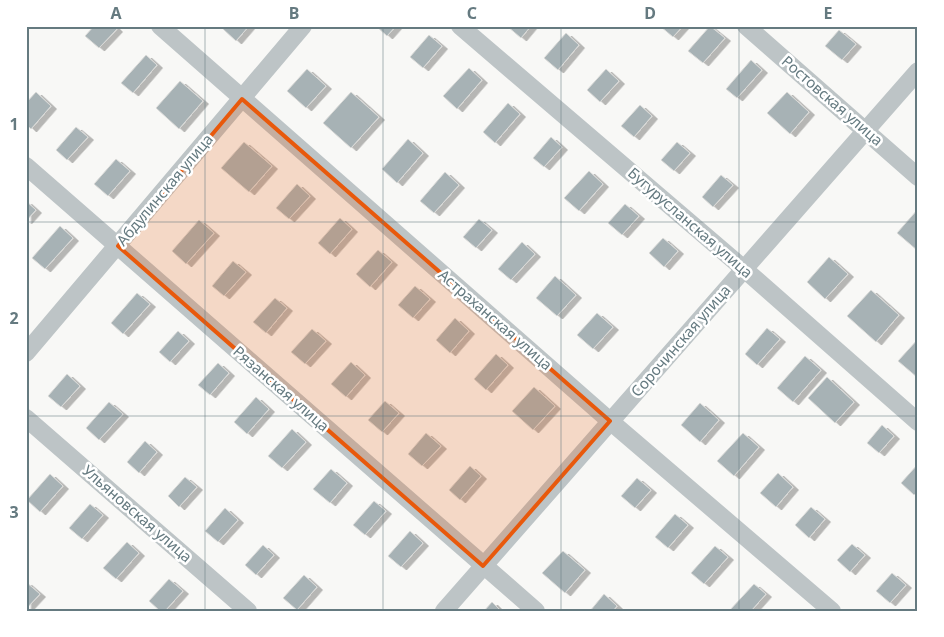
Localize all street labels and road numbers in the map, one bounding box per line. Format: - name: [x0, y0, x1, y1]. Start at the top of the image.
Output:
- street label: Ростовская улица: [778, 51, 887, 150]
- street label: Абдулинская улица: [112, 129, 217, 249]
- street label: Бугурусланская улица: [624, 163, 757, 282]
- street label: Астраханская улица: [435, 264, 557, 374]
- street label: Сорочинская улица: [626, 280, 734, 401]
- street label: Рязанская улица: [229, 341, 334, 435]
- street label: Ульяновская улица: [79, 460, 197, 566]

